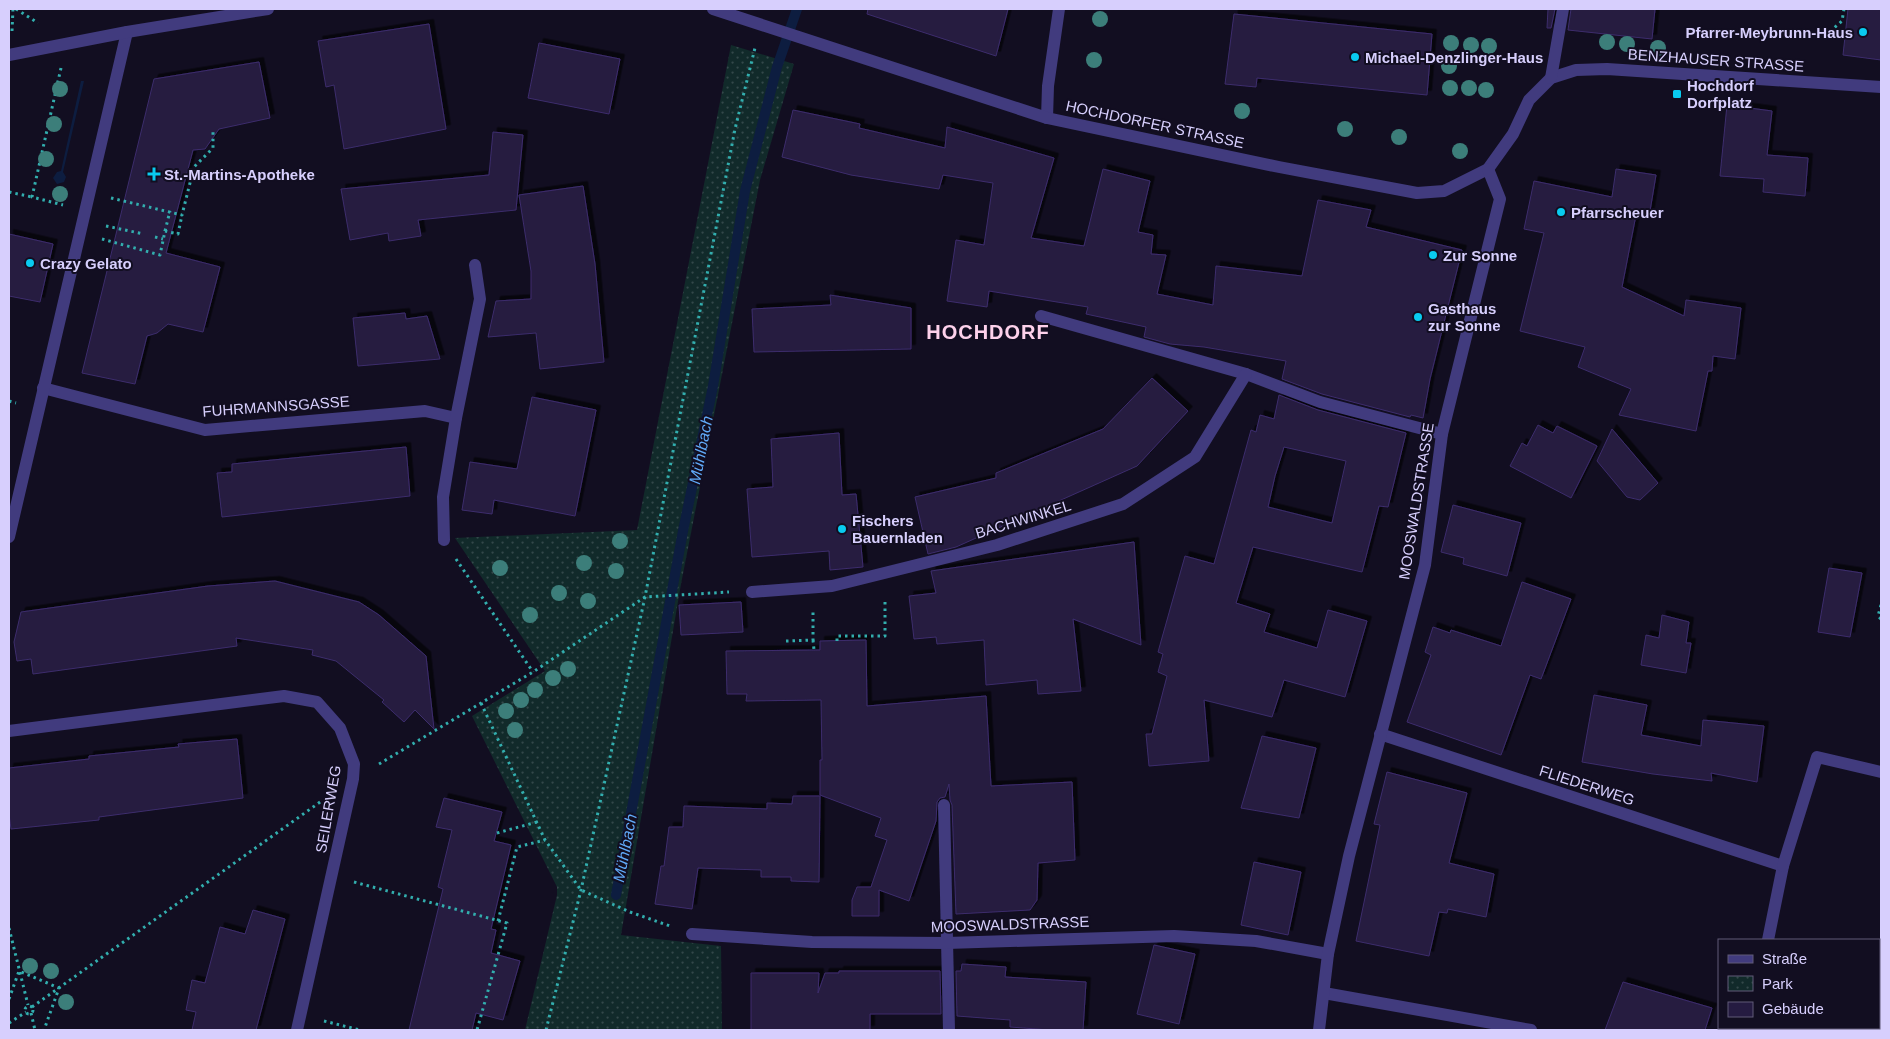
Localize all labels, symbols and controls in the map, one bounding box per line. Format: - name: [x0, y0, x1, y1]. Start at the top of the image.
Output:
- place label: Pfarrer-Meybrunn-Haus: [1685, 24, 1853, 41]
- marker: Pfarrer-Meybrunn-Haus: [1857, 26, 1869, 38]
- street label: BENZHAUSER STRASSE: [1627, 45, 1805, 75]
- place label: Michael-Denzlinger-Haus: [1365, 49, 1543, 66]
- marker: Michael-Denzlinger-Haus: [1349, 51, 1361, 63]
- place label: Hochdorf Dorfplatz: [1687, 77, 1755, 111]
- marker: Hochdorf Dorfplatz: [1671, 88, 1683, 100]
- street label: HOCHDORFER STRASSE: [1064, 97, 1246, 151]
- place label: St.-Martins-Apotheke: [164, 166, 315, 183]
- marker: St.-Martins-Apotheke: [148, 168, 160, 180]
- place label: Pfarrscheuer: [1571, 204, 1664, 221]
- marker: Pfarrscheuer: [1555, 206, 1567, 218]
- place label: Zur Sonne: [1443, 247, 1517, 264]
- marker: Zur Sonne: [1427, 249, 1439, 261]
- place label: Crazy Gelato: [40, 255, 132, 272]
- marker: Crazy Gelato: [24, 257, 36, 269]
- place label: Gasthaus zur Sonne: [1428, 300, 1501, 334]
- marker: Gasthaus zur Sonne: [1412, 311, 1424, 323]
- district label: HOCHDORF: [926, 321, 1050, 343]
- street label: FUHRMANNSGASSE: [202, 392, 350, 420]
- water label: Mühlbach: [686, 414, 716, 486]
- street label: MOOSWALDSTRASSE: [1395, 421, 1437, 581]
- street label: BACHWINKEL: [973, 496, 1073, 542]
- place label: Fischers Bauernladen: [852, 512, 943, 546]
- marker: Fischers Bauernladen: [836, 523, 848, 535]
- street label: FLIEDERWEG: [1537, 762, 1637, 808]
- street label: SEILERWEG: [312, 764, 344, 854]
- water label: Mühlbach: [610, 812, 640, 884]
- street label: MOOSWALDSTRASSE: [930, 913, 1090, 935]
- legend: [1718, 939, 1880, 1029]
- text: Straße: [1762, 950, 1807, 967]
- text: Park: [1762, 975, 1793, 992]
- text: Gebäude: [1762, 1000, 1824, 1017]

